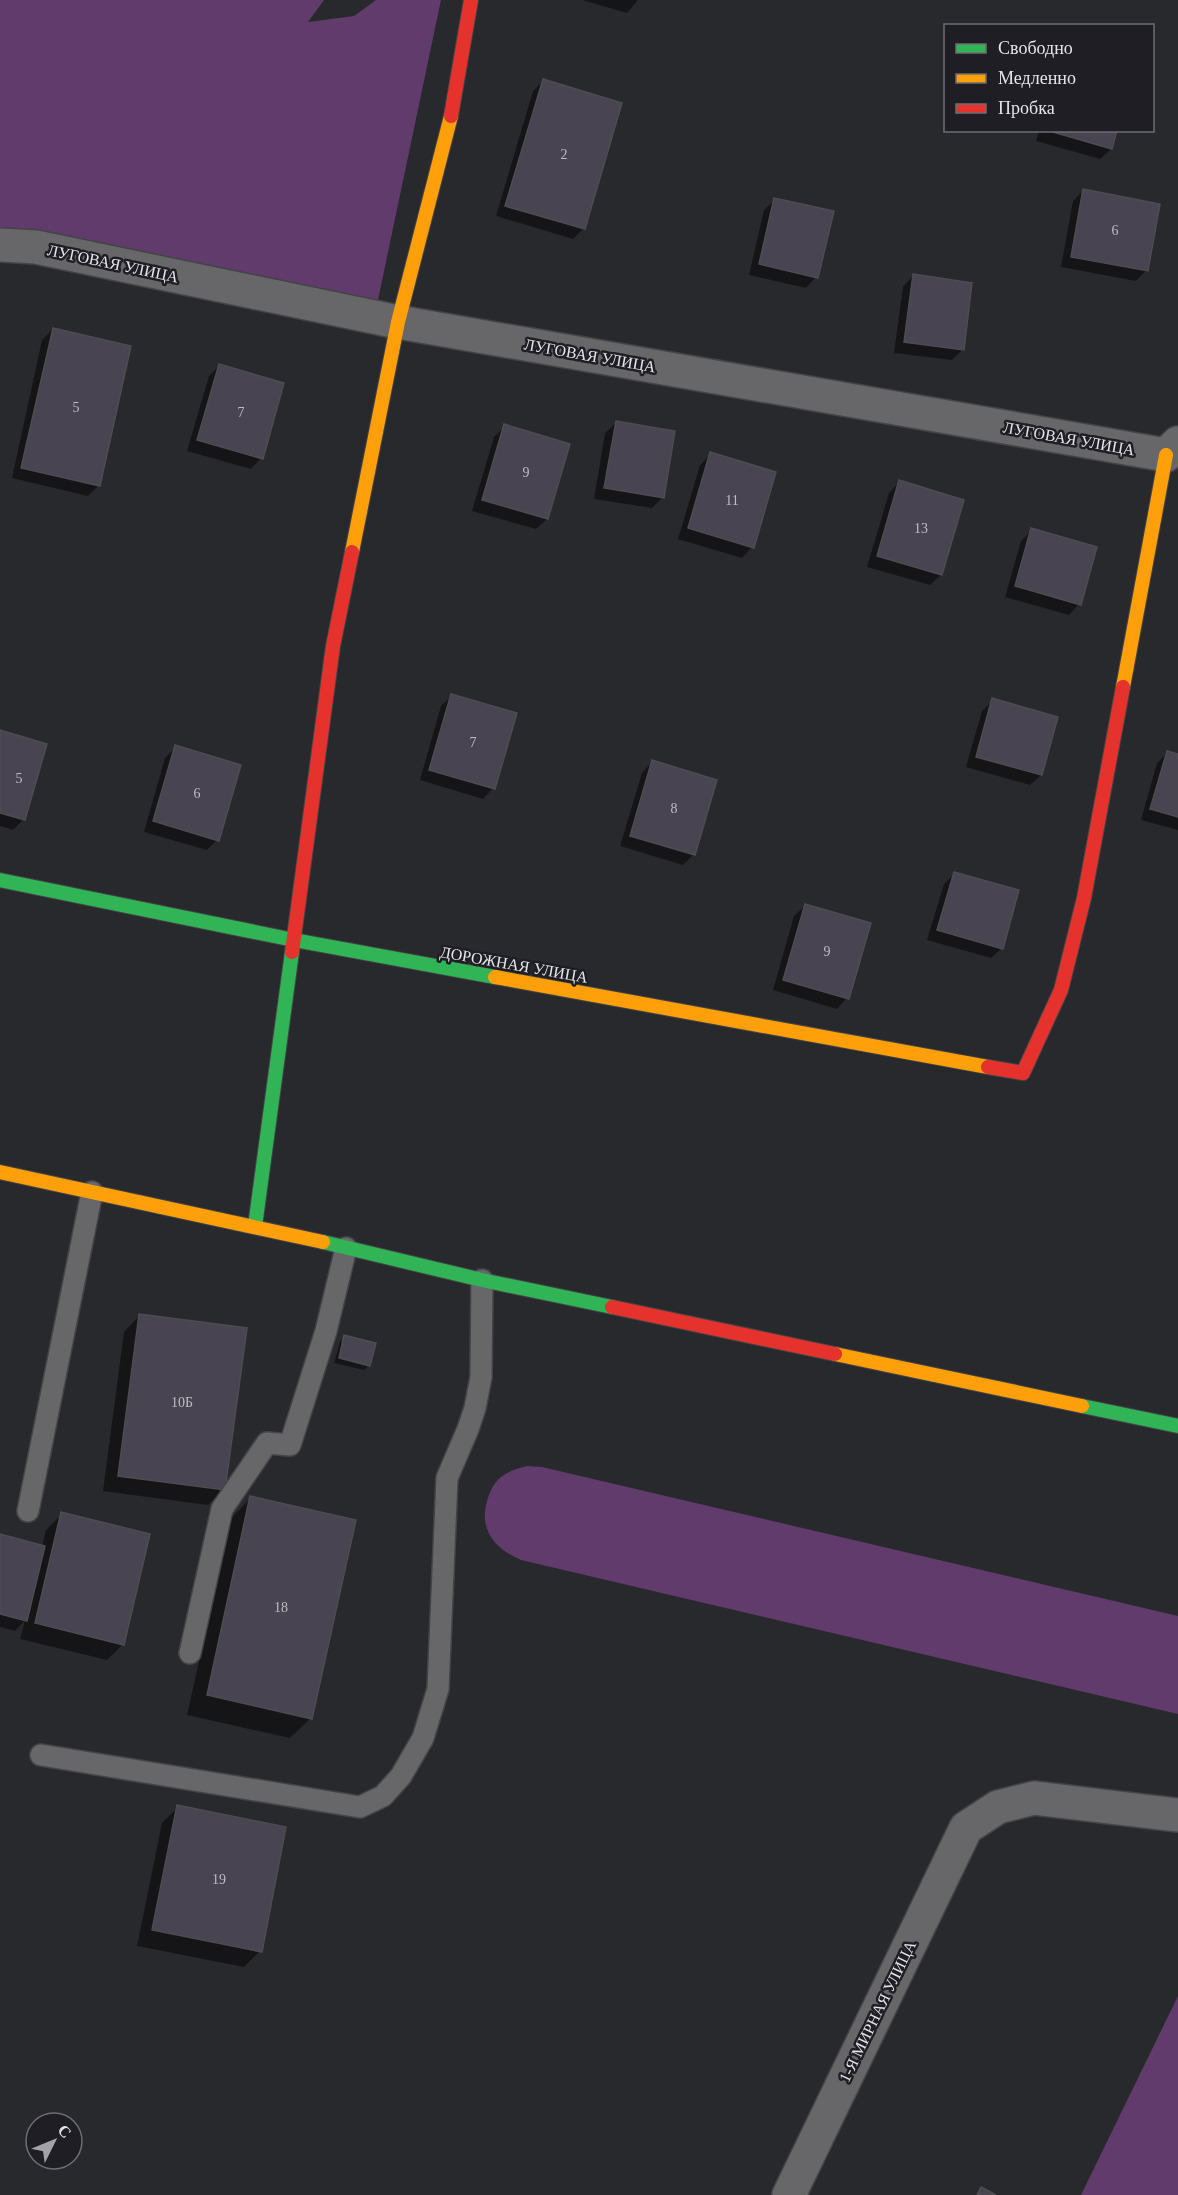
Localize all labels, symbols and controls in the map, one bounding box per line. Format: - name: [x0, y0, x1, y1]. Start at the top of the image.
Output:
- legend: [944, 24, 1154, 132]
- text: Свободно: [998, 38, 1073, 58]
- text: Медленно: [998, 68, 1076, 88]
- text: Пробка: [998, 98, 1055, 118]
- house number: 2: [561, 147, 568, 162]
- house number: 6: [1112, 223, 1119, 238]
- street label: ЛУГОВАЯ УЛИЦА: [46, 241, 180, 287]
- street label: ЛУГОВАЯ УЛИЦА: [523, 336, 658, 377]
- house number: 5: [73, 400, 80, 415]
- house number: 7: [238, 405, 245, 420]
- street label: ЛУГОВАЯ УЛИЦА: [1002, 419, 1137, 460]
- house number: 9: [523, 465, 530, 480]
- house number: 11: [725, 493, 739, 508]
- house number: 13: [914, 521, 928, 536]
- house number: 7: [470, 735, 477, 750]
- house number: 5: [16, 771, 23, 786]
- house number: 6: [194, 786, 201, 801]
- house number: 8: [671, 801, 678, 816]
- street label: ДОРОЖНАЯ УЛИЦА: [438, 943, 590, 987]
- house number: 9: [824, 944, 831, 959]
- house number: 10Б: [171, 1395, 193, 1410]
- house number: 18: [274, 1600, 288, 1615]
- house number: 19: [212, 1872, 226, 1887]
- street label: 1-Я МИРНАЯ УЛИЦА: [836, 1937, 920, 2085]
- north arrow: [24, 2111, 84, 2171]
- text: С: [54, 2121, 75, 2141]

